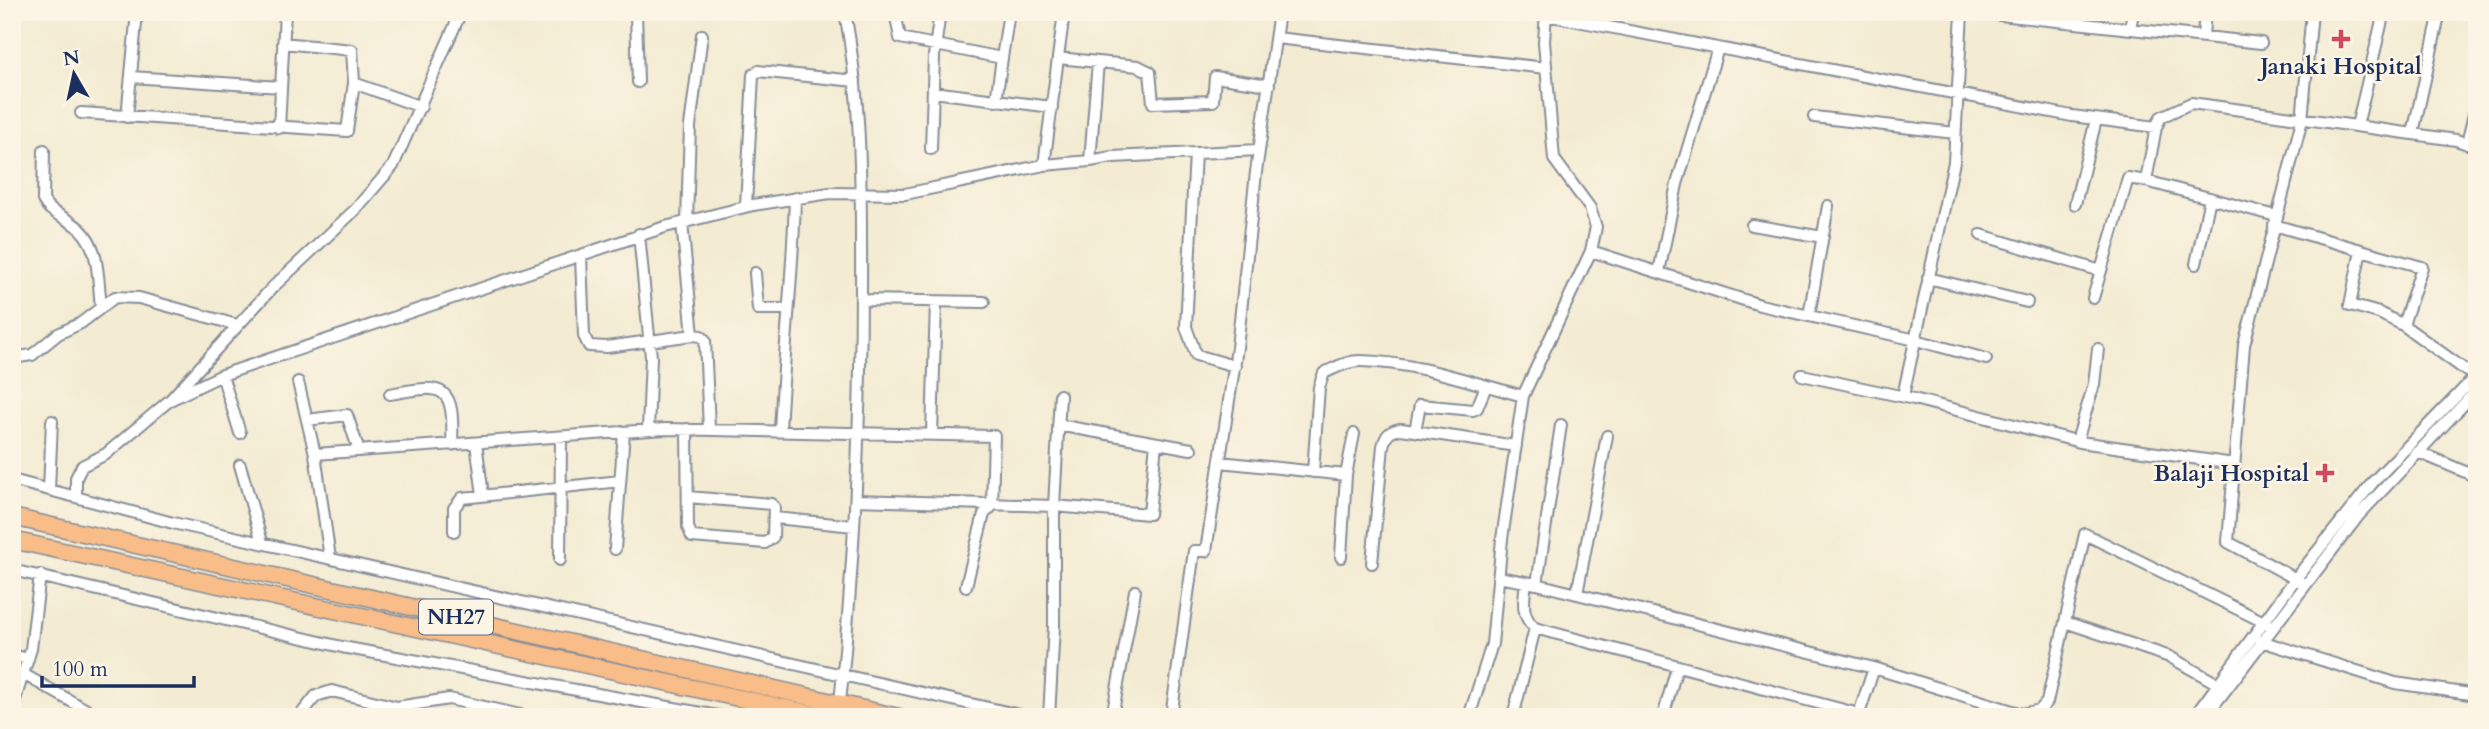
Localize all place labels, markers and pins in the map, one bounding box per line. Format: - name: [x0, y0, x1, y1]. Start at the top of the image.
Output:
- marker: Janaki Hospital: [2331, 29, 2351, 49]
- place label: Janaki Hospital: [2257, 51, 2422, 82]
- place label: Balaji Hospital: [2154, 458, 2309, 489]
- marker: Balaji Hospital: [2315, 463, 2335, 483]

